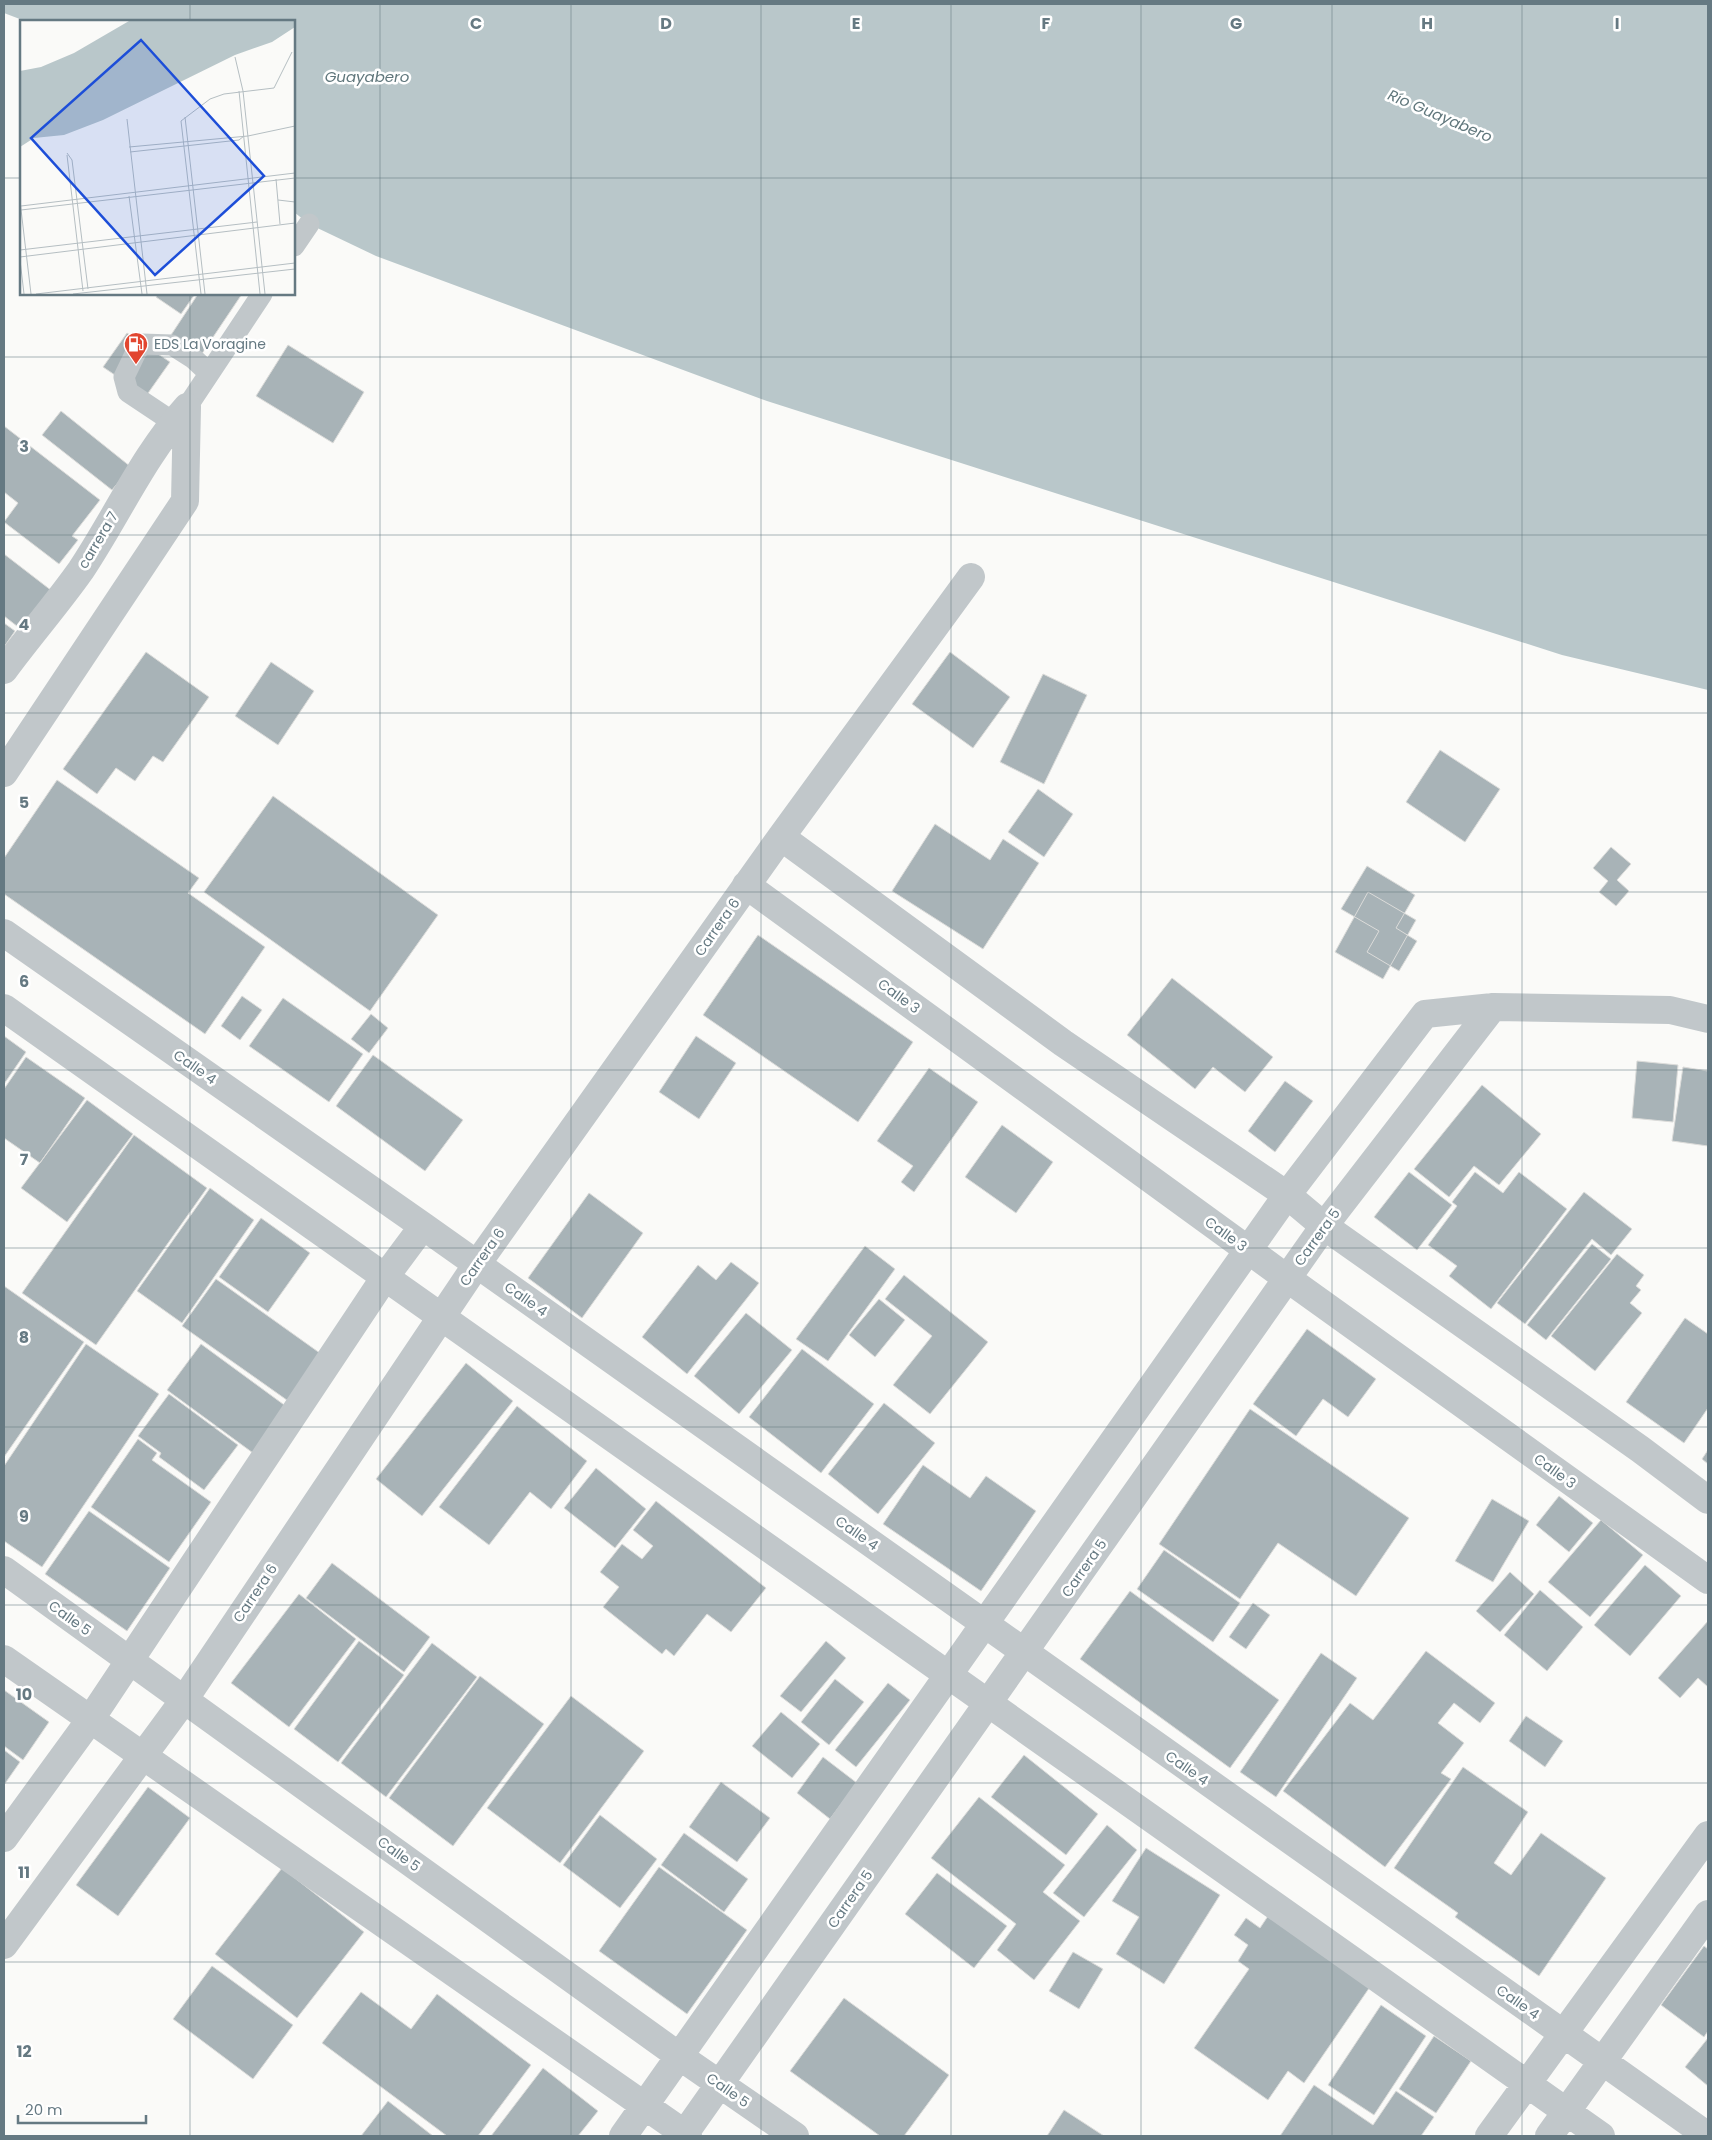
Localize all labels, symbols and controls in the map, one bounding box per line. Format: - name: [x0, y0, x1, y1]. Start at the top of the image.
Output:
- text: C: [470, 12, 482, 35]
- text: D: [660, 12, 672, 35]
- text: E: [852, 12, 860, 35]
- text: F: [1042, 12, 1051, 35]
- text: G: [1230, 12, 1242, 35]
- text: H: [1421, 12, 1433, 35]
- text: I: [1615, 12, 1619, 35]
- inset map: [20, 20, 295, 295]
- water label: Guayabero: [325, 66, 409, 87]
- water label: Río Guayabero: [1385, 84, 1496, 147]
- fuel station icon: EDS La Voragine: [123, 331, 149, 365]
- place label: EDS La Voragine: [154, 334, 266, 354]
- text: 3: [19, 435, 29, 458]
- street label: carrera 7: [73, 507, 123, 572]
- text: 4: [19, 613, 30, 636]
- text: 5: [19, 791, 29, 814]
- street label: Carrera 6: [690, 894, 744, 960]
- text: 6: [19, 970, 29, 993]
- street label: Calle 3: [874, 974, 924, 1018]
- street label: Calle 4: [169, 1045, 221, 1089]
- text: 7: [20, 1148, 29, 1171]
- street label: Carrera 5: [1289, 1204, 1345, 1270]
- street label: Calle 3: [1201, 1212, 1251, 1256]
- street label: Carrera 6: [455, 1224, 509, 1290]
- street label: Calle 4: [500, 1277, 552, 1321]
- text: 8: [19, 1326, 29, 1349]
- street label: Calle 3: [1530, 1449, 1580, 1493]
- text: 9: [19, 1505, 29, 1528]
- street label: Calle 4: [831, 1511, 883, 1555]
- street label: Carrera 5: [1057, 1535, 1111, 1601]
- street label: Carrera 6: [228, 1560, 282, 1626]
- street label: Calle 5: [45, 1596, 95, 1640]
- text: 10: [16, 1683, 32, 1706]
- street label: Calle 4: [1161, 1746, 1213, 1790]
- street label: Calle 5: [374, 1832, 424, 1876]
- text: 11: [18, 1861, 30, 1884]
- street label: Carrera 5: [823, 1866, 877, 1932]
- street label: Calle 4: [1492, 1980, 1544, 2024]
- text: 12: [16, 2040, 32, 2063]
- street label: Calle 5: [702, 2068, 754, 2112]
- scale bar: [18, 2092, 145, 2124]
- text: 20 m: [25, 2099, 63, 2120]

